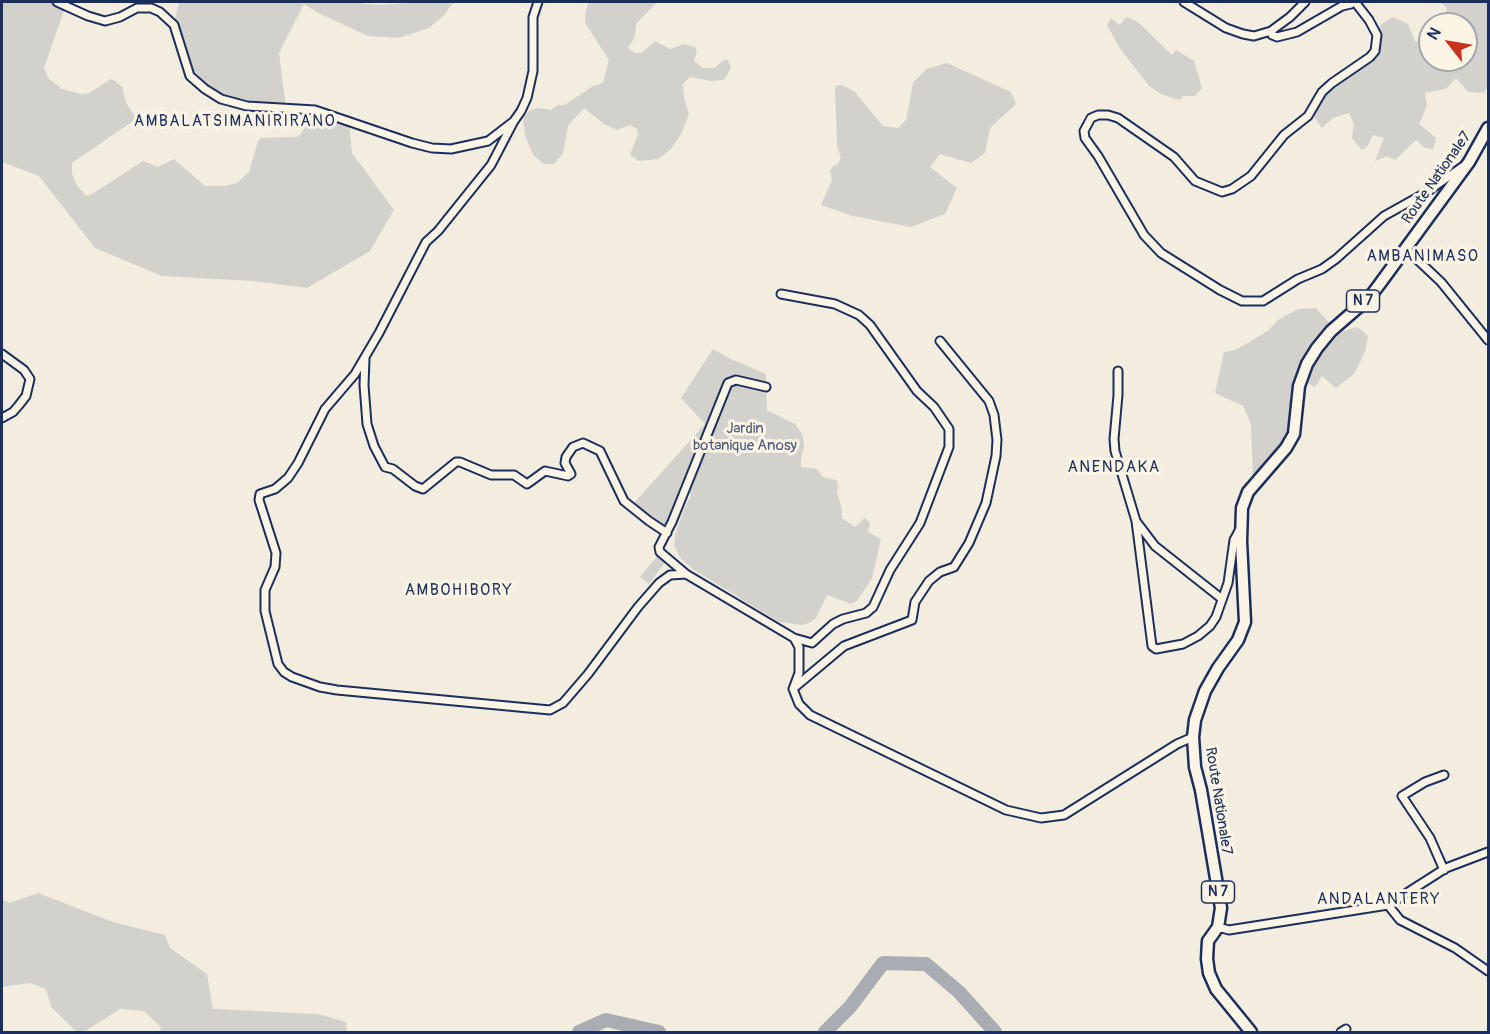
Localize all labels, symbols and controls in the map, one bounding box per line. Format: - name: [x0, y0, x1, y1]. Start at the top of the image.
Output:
- north arrow: [1418, 12, 1478, 72]
- text: N: [1423, 24, 1446, 44]
- district label: AMBALATSIMANIRIRANO: [134, 112, 336, 132]
- street label: Route Nationale7: [1398, 128, 1476, 228]
- district label: AMBANIMASO: [1366, 247, 1480, 267]
- road number: N 7: [1346, 290, 1380, 312]
- park label: Jardin botanique Anosy: [693, 420, 797, 455]
- district label: ANENDAKA: [1067, 458, 1161, 478]
- district label: AMBOHIBORY: [405, 581, 513, 601]
- street label: Route Nationale7: [1201, 746, 1235, 856]
- road number: N 7: [1202, 881, 1234, 903]
- district label: ANDALANTERY: [1317, 890, 1441, 910]

